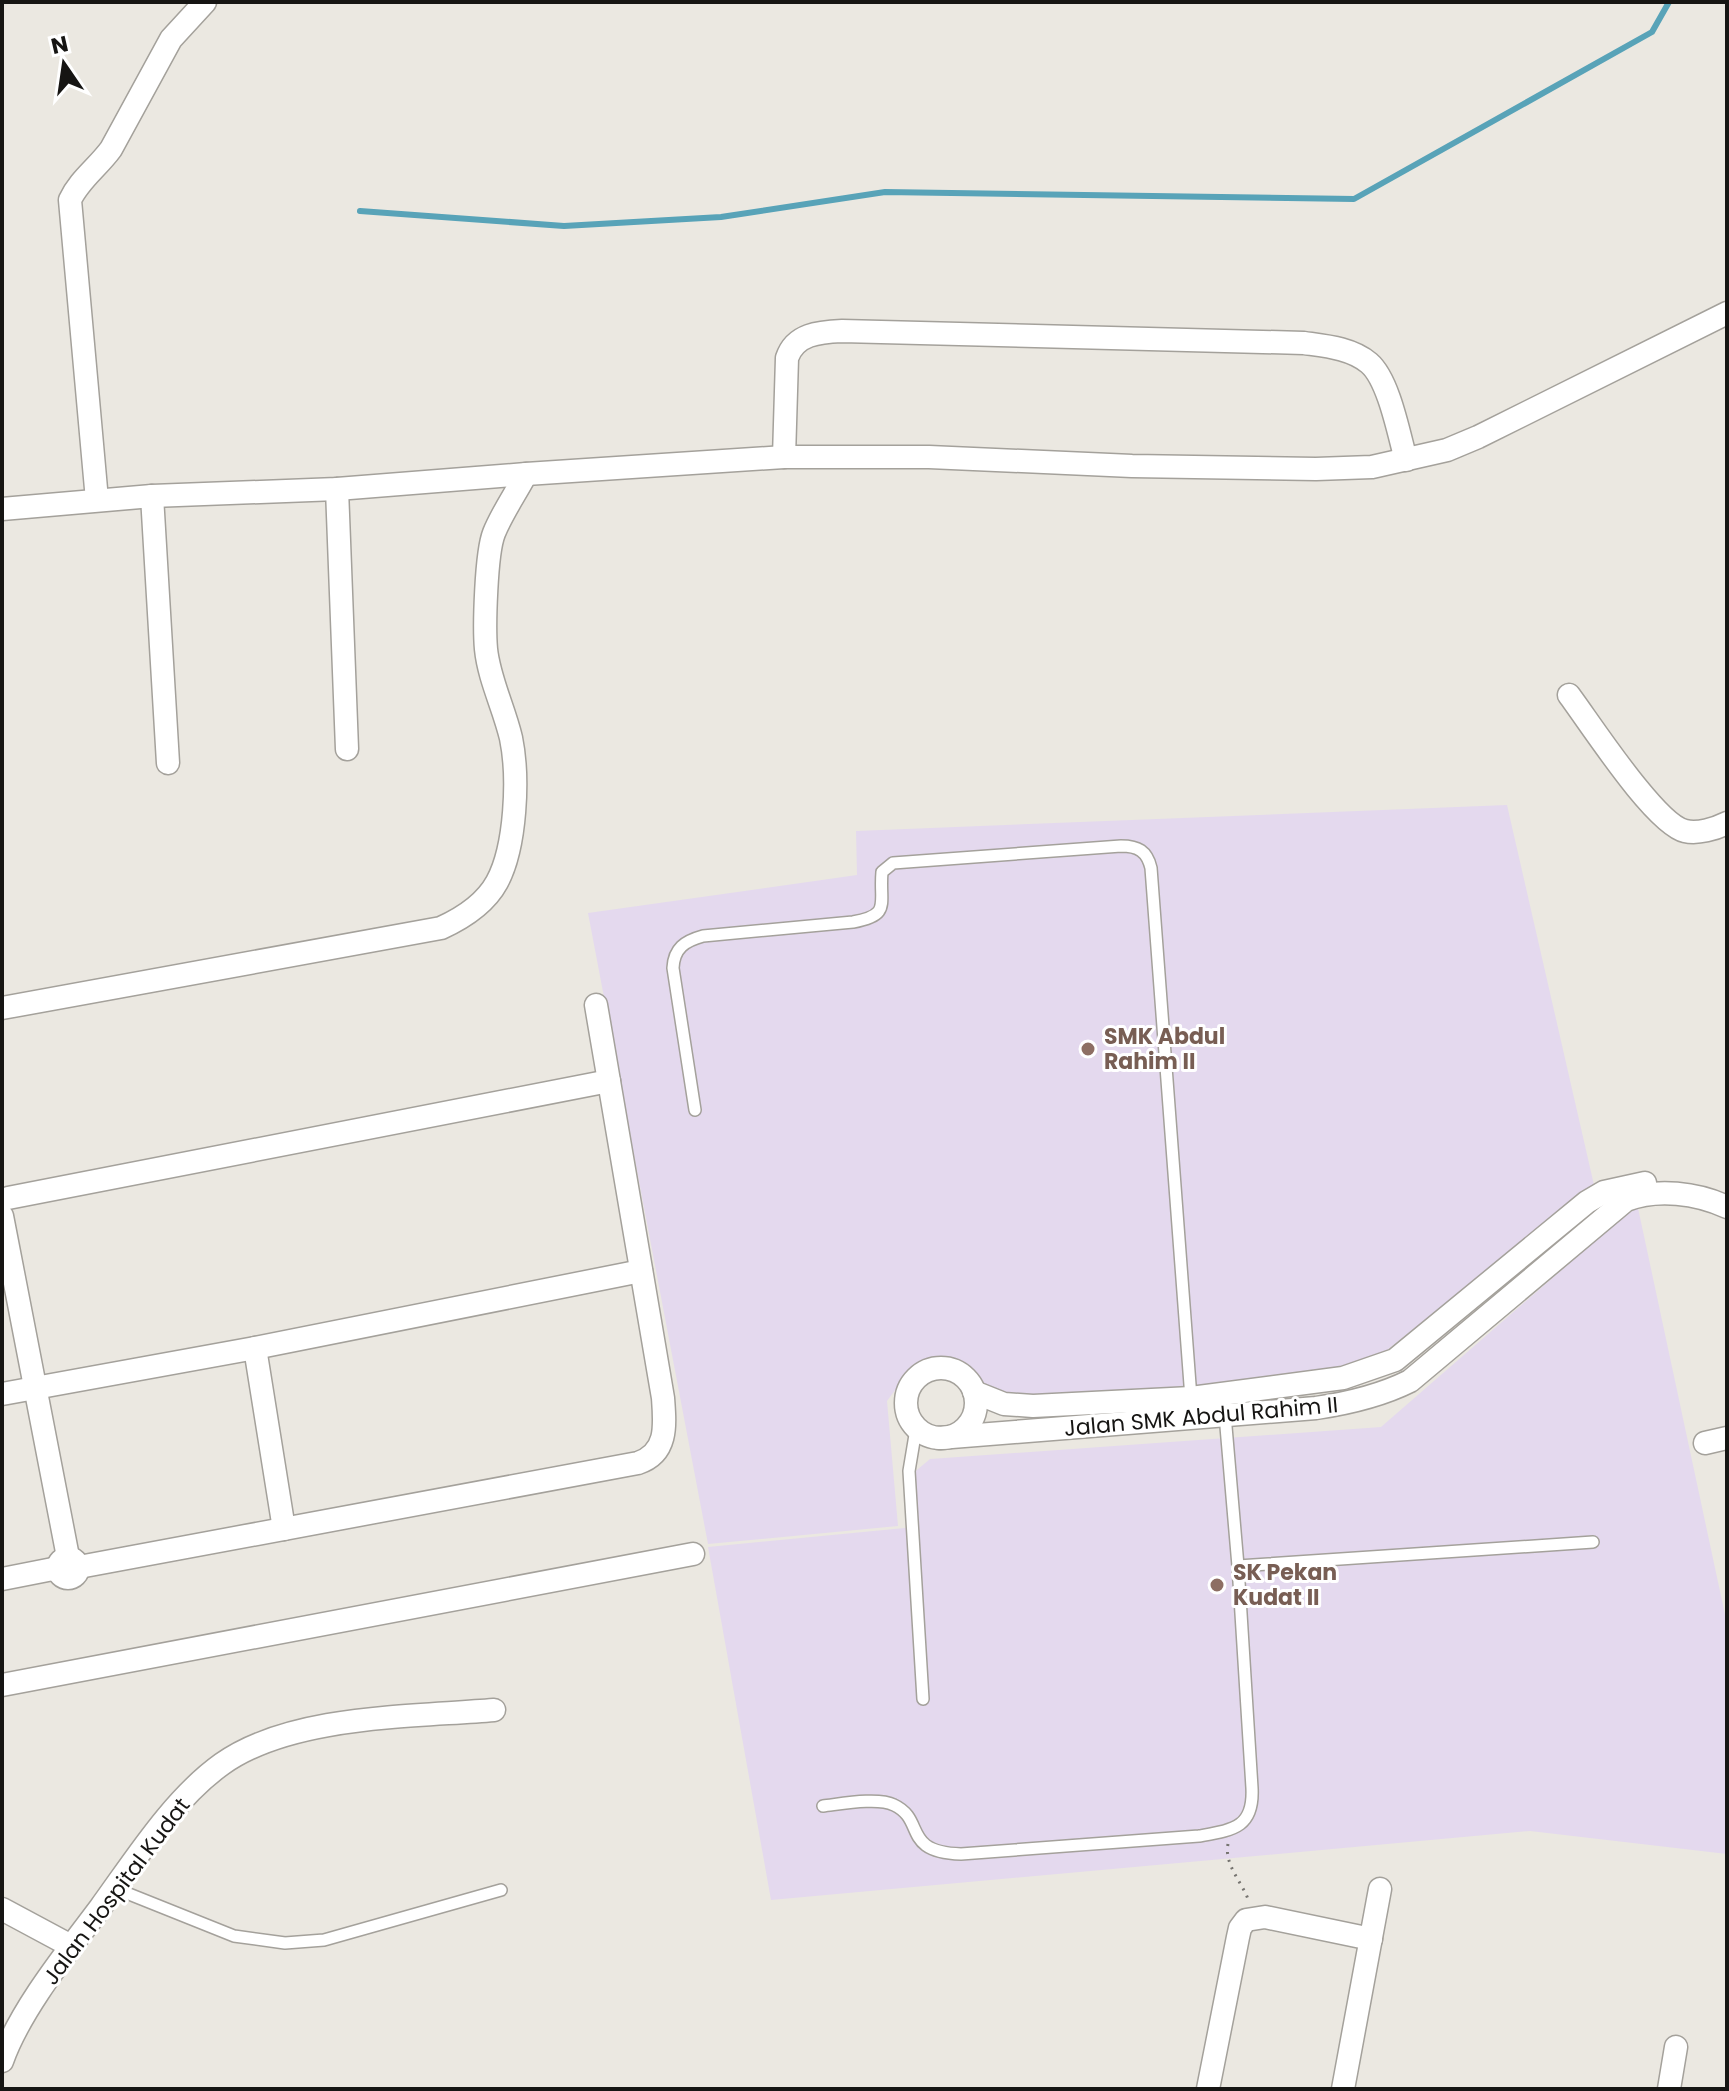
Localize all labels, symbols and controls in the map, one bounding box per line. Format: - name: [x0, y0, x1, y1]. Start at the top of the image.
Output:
- north arrow: [24, 24, 104, 104]
- text: N: [48, 28, 71, 62]
- place label: SMK Abdul Rahim II: [1104, 1021, 1225, 1077]
- marker: SMK Abdul Rahim II: [1079, 1040, 1097, 1058]
- street label: Jalan SMK Abdul Rahim II: [1063, 1389, 1339, 1444]
- place label: SK Pekan Kudat II: [1233, 1557, 1337, 1613]
- marker: SK Pekan Kudat II: [1208, 1576, 1226, 1594]
- street label: Jalan Hospital Kudat: [36, 1791, 197, 1991]

